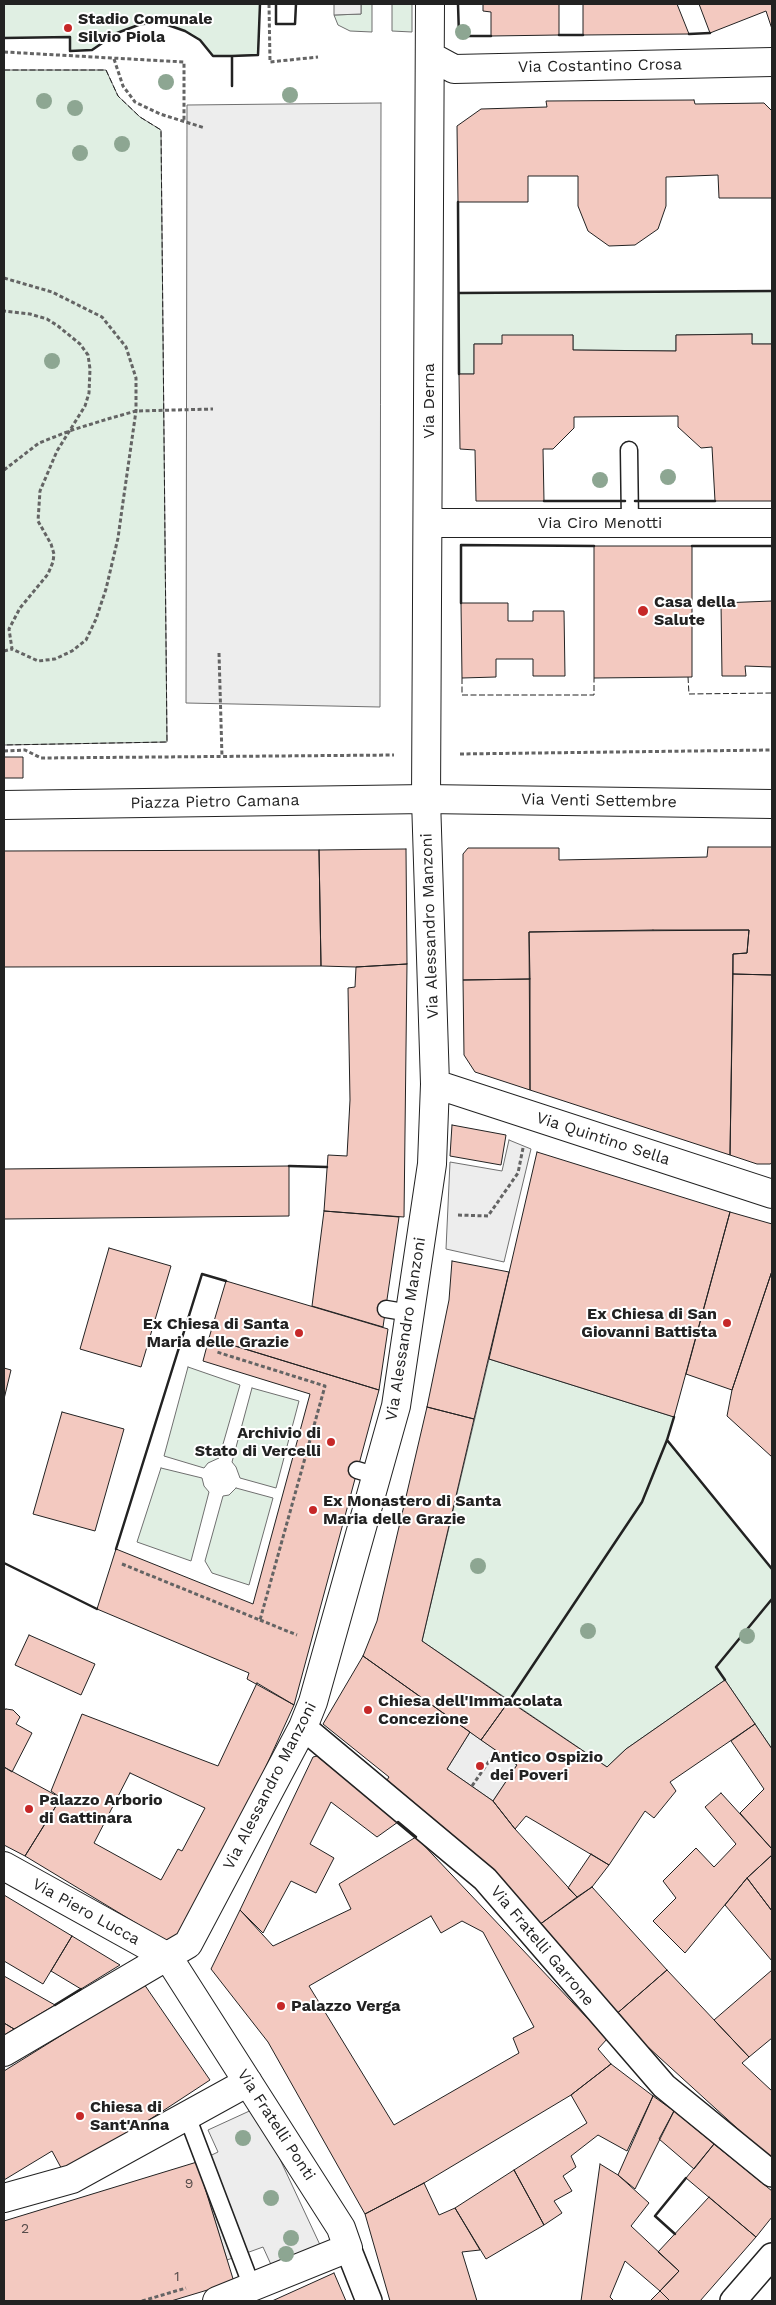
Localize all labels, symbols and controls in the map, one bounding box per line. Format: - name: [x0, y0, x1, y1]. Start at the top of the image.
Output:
- place label: Stadio Comunale Silvio Piola: [78, 9, 213, 47]
- marker: Stadio Comunale Silvio Piola: [62, 22, 74, 34]
- street label: Via Costantino Crosa: [518, 55, 682, 77]
- street label: Via Derna: [419, 363, 439, 439]
- street label: Via Ciro Menotti: [538, 513, 662, 533]
- place label: Casa della Salute: [654, 592, 736, 630]
- marker: Casa della Salute: [636, 604, 650, 618]
- street label: Via Venti Settembre: [521, 790, 677, 812]
- street label: Piazza Pietro Camana: [130, 791, 300, 813]
- street label: Via Alessandro Manzoni: [417, 833, 443, 1019]
- street label: Via Quintino Sella: [534, 1108, 672, 1170]
- street label: Via Alessandro Manzoni: [382, 1236, 430, 1422]
- place label: Ex Chiesa di San Giovanni Battista: [581, 1304, 717, 1342]
- place label: Ex Chiesa di Santa Maria delle Grazie: [143, 1314, 289, 1352]
- marker: Ex Chiesa di San Giovanni Battista: [721, 1317, 733, 1329]
- marker: Ex Chiesa di Santa Maria delle Grazie: [293, 1327, 305, 1339]
- place label: Archivio di Stato di Vercelli: [195, 1423, 321, 1461]
- marker: Archivio di Stato di Vercelli: [325, 1436, 337, 1448]
- place label: Ex Monastero di Santa Maria delle Grazie: [323, 1491, 501, 1529]
- marker: Ex Monastero di Santa Maria delle Grazie: [307, 1504, 319, 1516]
- place label: Chiesa dell'Immacolata Concezione: [378, 1691, 562, 1729]
- street label: Via Alessandro Manzoni: [219, 1699, 321, 1873]
- marker: Chiesa dell'Immacolata Concezione: [362, 1704, 374, 1716]
- place label: Antico Ospizio dei Poveri: [490, 1747, 603, 1785]
- marker: Antico Ospizio dei Poveri: [474, 1760, 486, 1772]
- place label: Palazzo Arborio di Gattinara: [39, 1790, 163, 1828]
- marker: Palazzo Arborio di Gattinara: [23, 1803, 35, 1815]
- street label: Via Piero Lucca: [29, 1875, 143, 1949]
- street label: Via Fratelli Garrone: [486, 1882, 598, 2010]
- place label: Palazzo Verga: [291, 1996, 400, 2016]
- marker: Palazzo Verga: [275, 2000, 287, 2012]
- street label: Via Fratelli Ponti: [233, 2066, 319, 2184]
- place label: Chiesa di Sant'Anna: [90, 2097, 169, 2135]
- marker: Chiesa di Sant'Anna: [74, 2110, 86, 2122]
- house number: 9: [185, 2176, 193, 2192]
- house number: 2: [21, 2221, 29, 2237]
- house number: 1: [174, 2269, 180, 2285]

